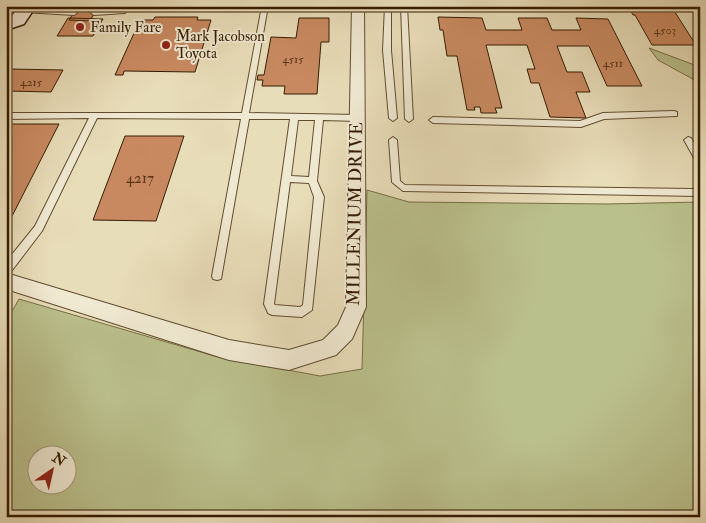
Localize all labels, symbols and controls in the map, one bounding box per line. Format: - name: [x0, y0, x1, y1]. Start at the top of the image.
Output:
- place label: Family Fare: [90, 18, 161, 37]
- marker: Family Fare: [74, 21, 86, 33]
- house number: 4503: [654, 23, 676, 38]
- place label: Mark Jacobson Toyota: [176, 27, 265, 63]
- marker: Mark Jacobson Toyota: [160, 39, 172, 51]
- house number: 4515: [282, 52, 304, 67]
- house number: 4511: [603, 56, 623, 71]
- house number: 4215: [20, 75, 43, 90]
- street label: MILLENIUM DRIVE: [342, 122, 368, 306]
- house number: 4217: [126, 169, 154, 188]
- north arrow: [28, 446, 78, 496]
- text: N: [48, 449, 69, 470]

